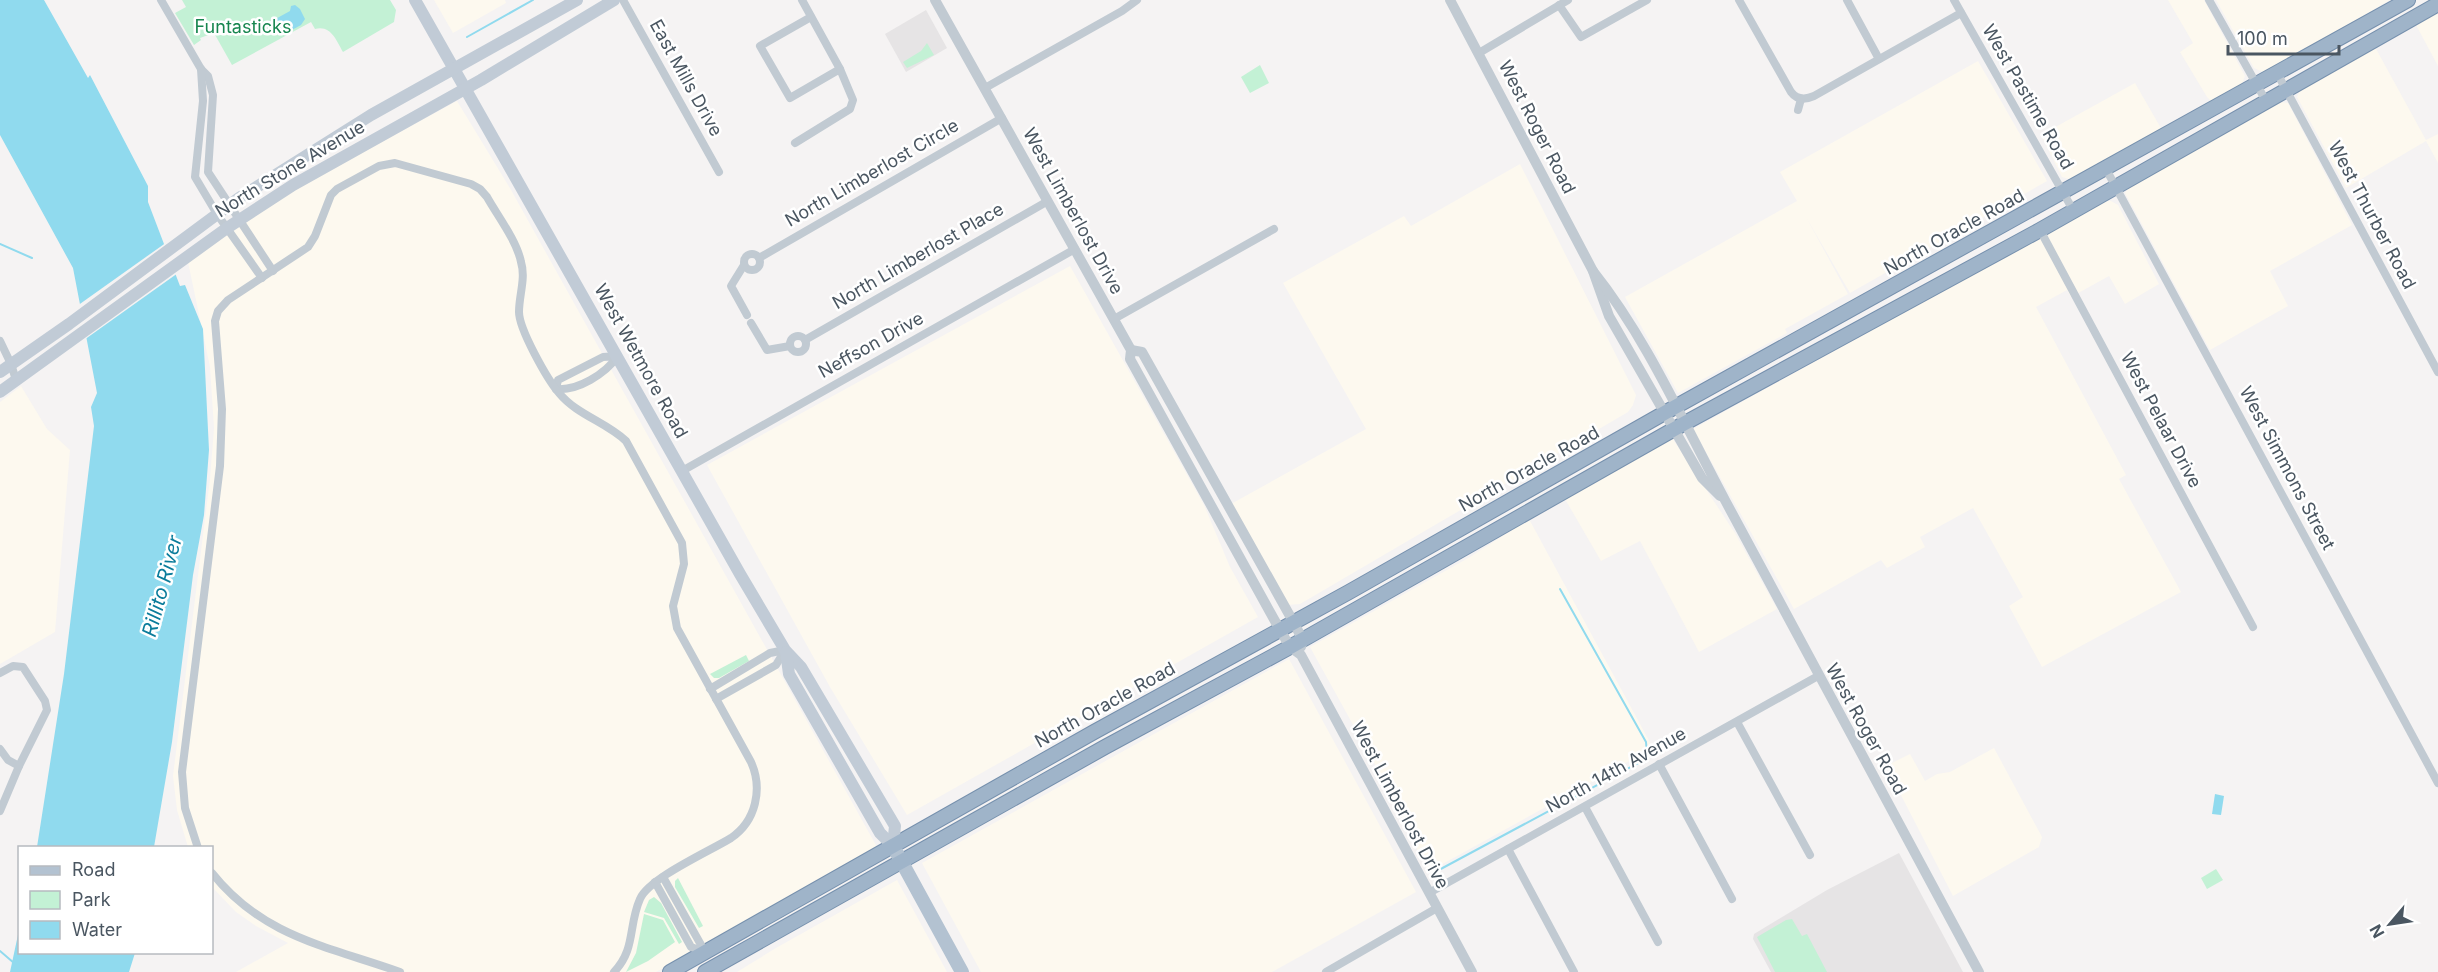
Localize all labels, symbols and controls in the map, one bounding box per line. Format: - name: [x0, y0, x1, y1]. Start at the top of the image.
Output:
- park label: Funtasticks: [195, 16, 291, 37]
- street label: East Mills Drive: [646, 16, 727, 140]
- scale bar: [2228, 18, 2339, 56]
- street label: West Pastime Road: [1978, 21, 2078, 173]
- text: 100 m: [2237, 28, 2288, 49]
- street label: West Roger Road: [1495, 57, 1580, 197]
- street label: North Limberlost Circle: [781, 114, 962, 231]
- street label: North Stone Avenue: [211, 116, 368, 221]
- street label: West Limberlost Drive: [1019, 124, 1128, 298]
- street label: West Thurber Road: [2325, 137, 2420, 292]
- street label: North Oracle Road: [1880, 184, 2028, 279]
- street label: North Limberlost Place: [828, 198, 1007, 313]
- street label: West Wetmore Road: [590, 280, 693, 442]
- street label: Neffson Drive: [815, 307, 927, 382]
- street label: West Pelaar Drive: [2117, 348, 2206, 491]
- street label: West Simmons Street: [2235, 382, 2339, 553]
- street label: North Oracle Road: [1455, 421, 1603, 516]
- water label: Rillito River: [137, 532, 187, 639]
- street label: North Oracle Road: [1031, 657, 1179, 752]
- street label: West Roger Road: [1822, 660, 1911, 798]
- street label: West Limberlost Drive: [1347, 717, 1454, 892]
- street label: North 14th Avenue: [1542, 722, 1689, 817]
- legend: [18, 846, 213, 954]
- text: Road: [72, 859, 115, 880]
- text: Park: [72, 889, 111, 910]
- north arrow: [2360, 894, 2420, 954]
- text: Water: [72, 919, 122, 940]
- text: N: [2365, 921, 2389, 941]

